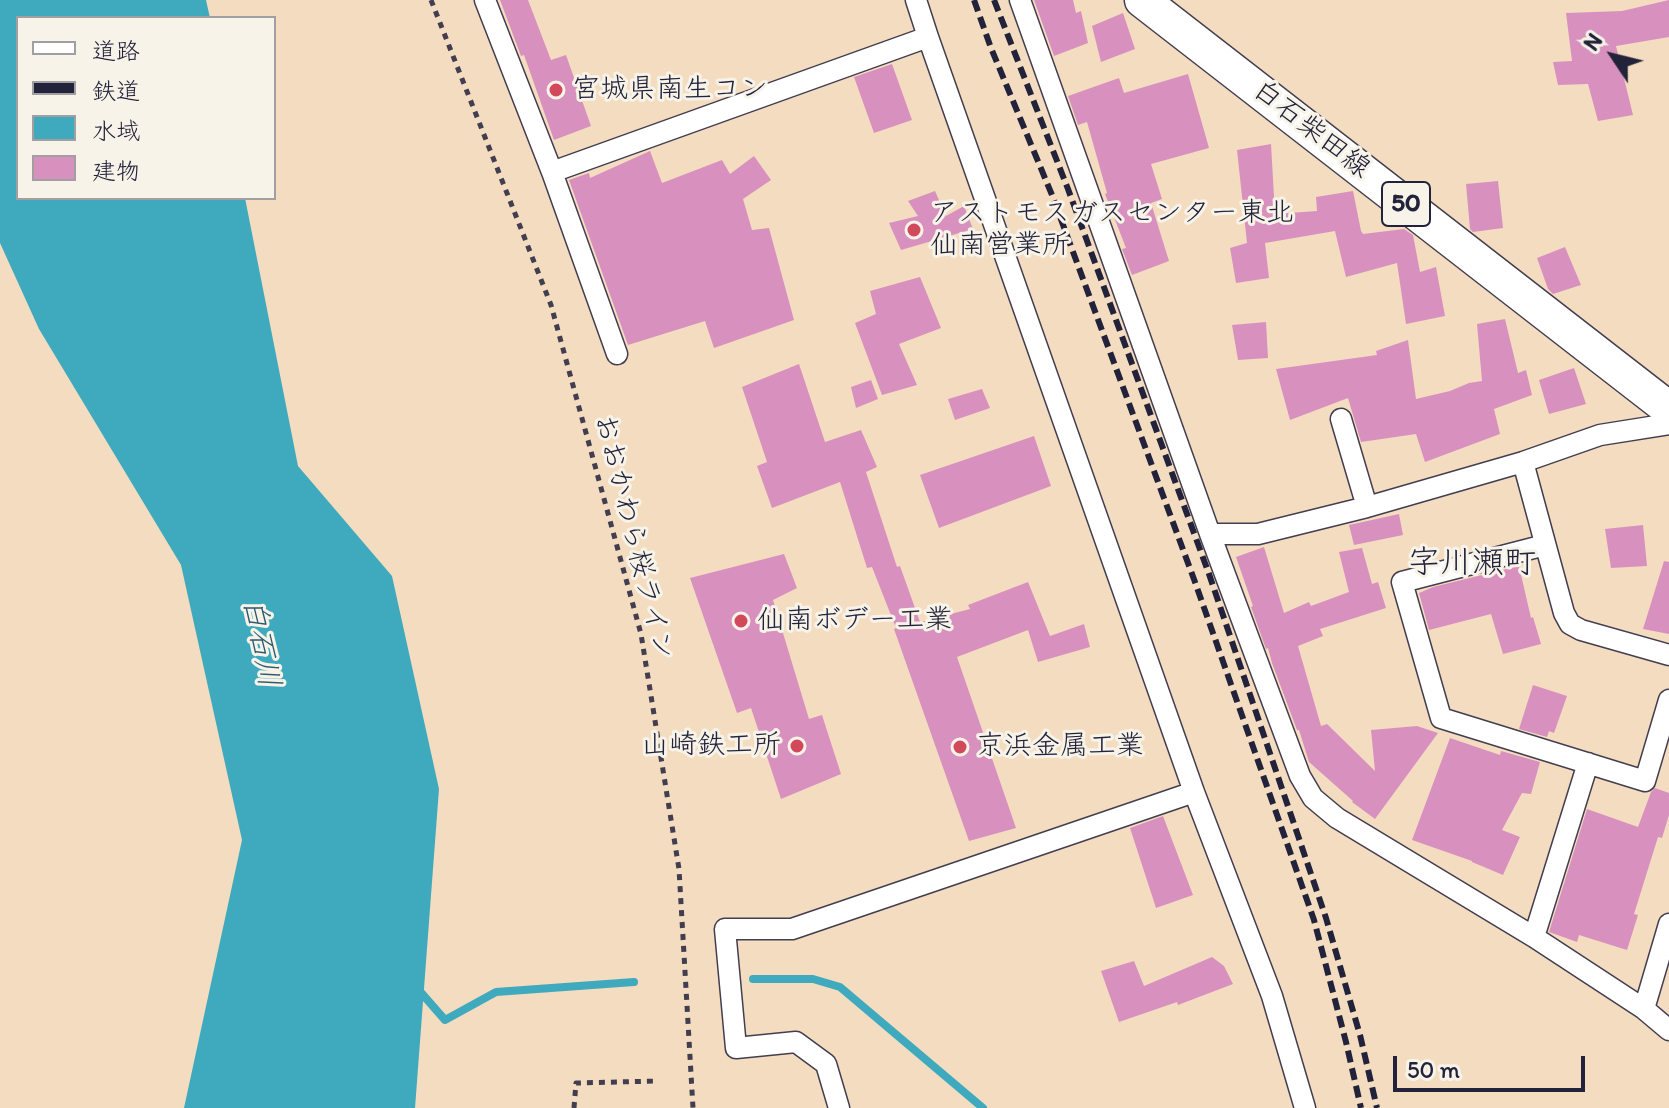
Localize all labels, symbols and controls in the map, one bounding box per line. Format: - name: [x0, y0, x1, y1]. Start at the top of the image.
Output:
- legend: [16, 16, 276, 200]
- north arrow: [1573, 16, 1653, 96]
- text: N: [1578, 28, 1608, 56]
- text: 道路: [92, 36, 140, 65]
- place label: 宮城県南生コン: [572, 73, 768, 107]
- street label: 白石柴田線: [1245, 74, 1377, 186]
- text: 鉄道: [92, 76, 140, 105]
- marker: 宮城県南生コン: [547, 81, 565, 99]
- text: 水域: [92, 116, 140, 145]
- text: 建物: [92, 156, 140, 185]
- road number: 50: [1382, 182, 1430, 226]
- place label: アストモスガスセンター東北 仙南営業所: [930, 197, 1294, 263]
- marker: アストモスガスセンター東北 仙南営業所: [905, 221, 923, 239]
- street label: おおかわら桜ライン: [586, 411, 680, 663]
- district label: 字川瀬町: [1408, 545, 1536, 583]
- water label: 白石川: [234, 595, 286, 691]
- place label: 仙南ボデー工業: [757, 604, 952, 638]
- marker: 仙南ボデー工業: [732, 612, 750, 630]
- place label: 山崎鉄工所: [641, 729, 781, 763]
- place label: 京浜金属工業: [976, 730, 1144, 764]
- marker: 山崎鉄工所: [788, 737, 806, 755]
- marker: 京浜金属工業: [951, 738, 969, 756]
- scale bar: [1397, 1040, 1589, 1090]
- text: 50 m: [1407, 1055, 1460, 1084]

